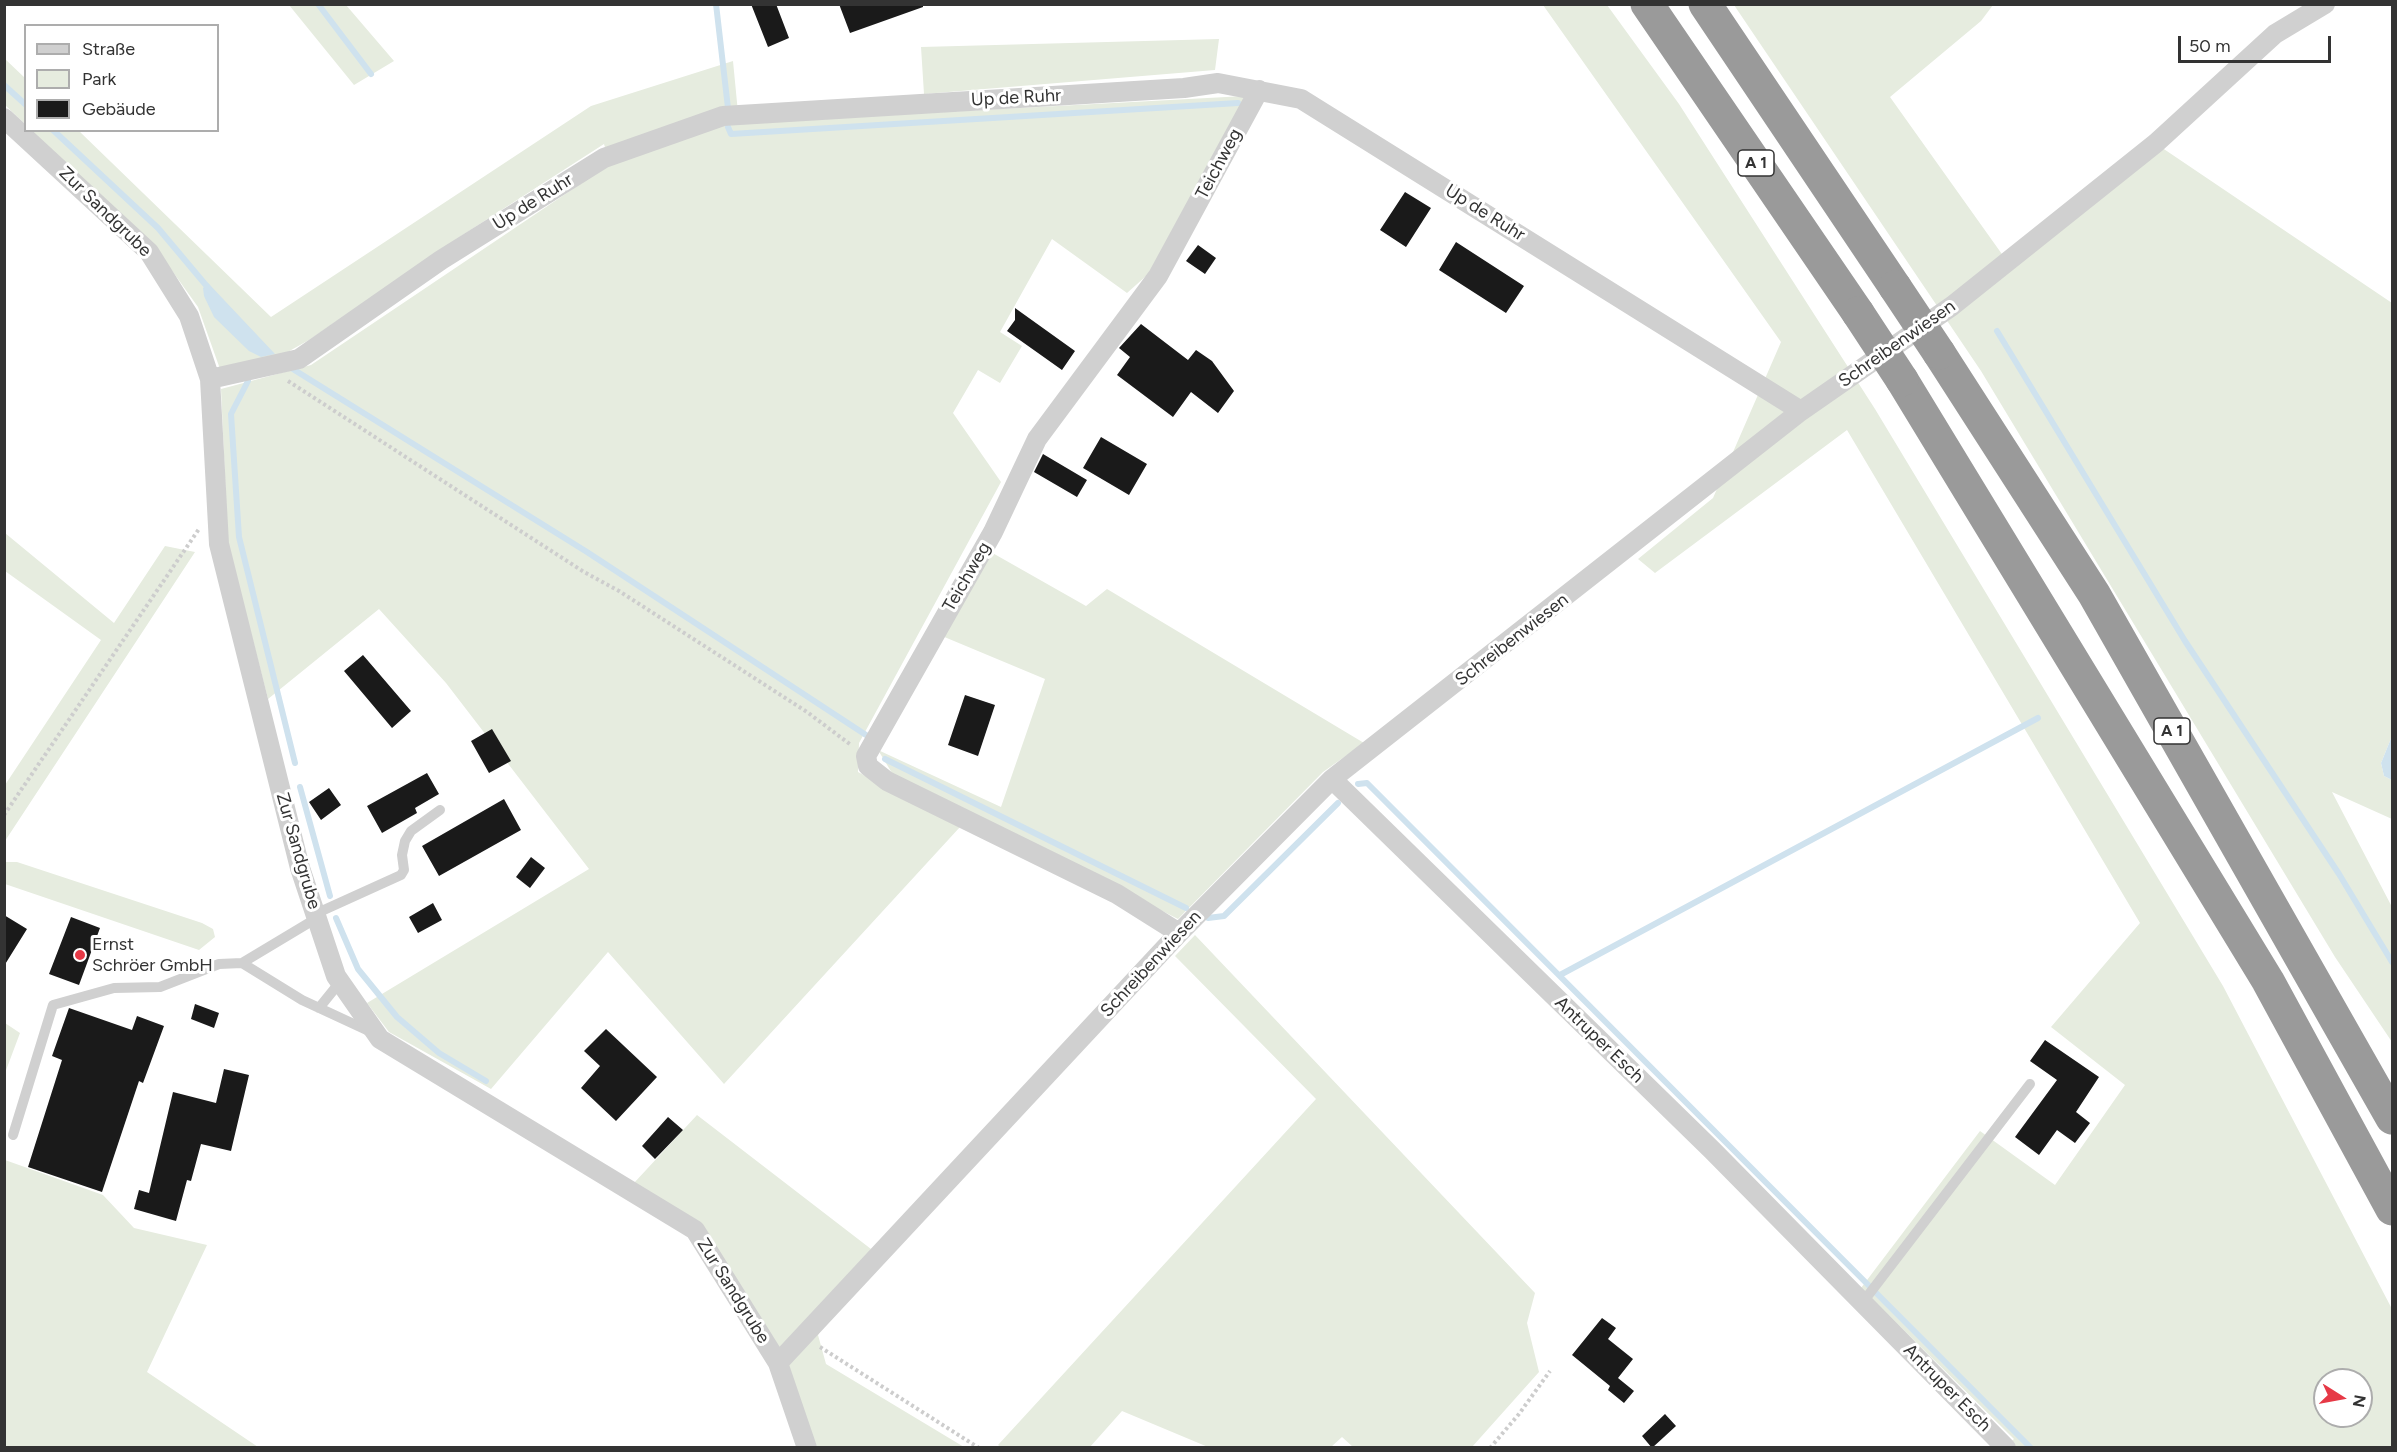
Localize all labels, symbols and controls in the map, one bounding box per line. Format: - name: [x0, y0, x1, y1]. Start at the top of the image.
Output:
- legend: [24, 24, 219, 132]
- scale bar: [2181, 24, 2334, 62]
- text: 50 m: [2189, 35, 2231, 57]
- text: Straße: [82, 38, 135, 60]
- text: Park: [82, 68, 116, 90]
- street label: Up de Ruhr: [970, 85, 1062, 111]
- text: Gebäude: [82, 98, 156, 120]
- street label: Teichweg: [1191, 125, 1247, 203]
- road number: A 1: [1738, 150, 1774, 176]
- street label: Zur Sandgrube: [54, 163, 156, 261]
- street label: Up de Ruhr: [489, 169, 577, 235]
- street label: Up de Ruhr: [1441, 180, 1529, 246]
- street label: Schreibenwiesen: [1834, 296, 1960, 392]
- street label: Teichweg: [938, 538, 996, 616]
- street label: Schreibenwiesen: [1451, 589, 1573, 691]
- road number: A 1: [2154, 718, 2190, 744]
- street label: Zur Sandgrube: [271, 790, 325, 912]
- street label: Schreibenwiesen: [1096, 906, 1206, 1022]
- place label: Ernst Schröer GmbH: [92, 934, 213, 976]
- marker: Ernst Schröer GmbH: [73, 948, 87, 962]
- street label: Antruper Esch: [1550, 992, 1648, 1088]
- street label: Zur Sandgrube: [692, 1234, 774, 1348]
- street label: Antruper Esch: [1899, 1340, 1995, 1436]
- north arrow: [2313, 1368, 2373, 1428]
- text: N: [2349, 1393, 2370, 1409]

